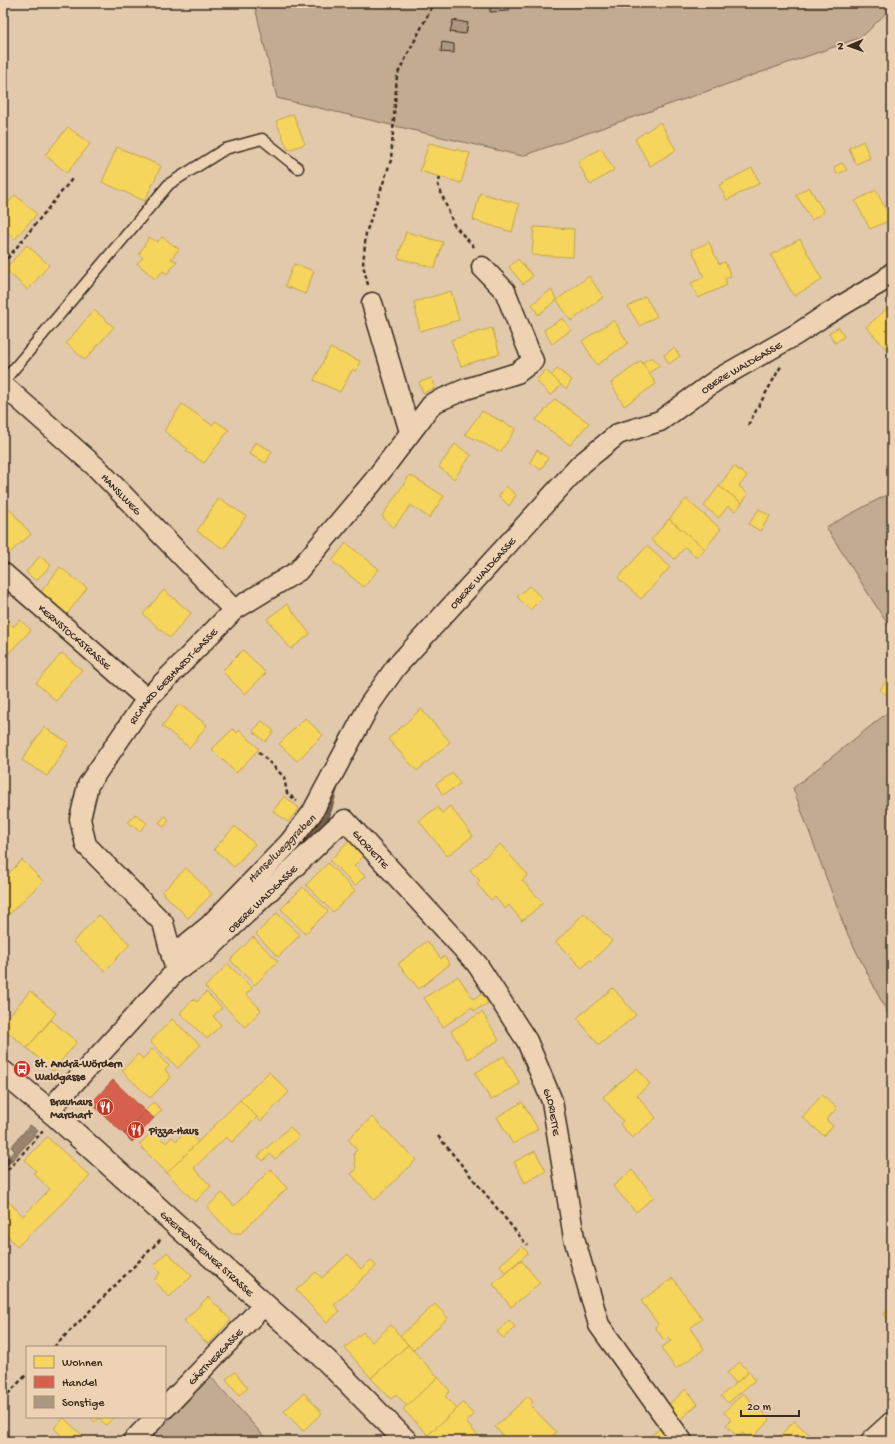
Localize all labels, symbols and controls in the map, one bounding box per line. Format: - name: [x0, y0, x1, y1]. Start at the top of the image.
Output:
- north arrow: [829, 26, 869, 66]
- text: N: [835, 42, 847, 50]
- street label: OBERE WALDGASSE: [699, 339, 785, 397]
- street label: HANSLWEG: [98, 472, 143, 519]
- street label: OBERE WALDGASSE: [448, 535, 520, 612]
- street label: KERNSTOCKSTRASSE: [35, 603, 114, 673]
- street label: RICHARD GEBHARDT-GASSE: [127, 626, 222, 727]
- water label: Hanselweggraben: [245, 812, 320, 886]
- street label: GLORIETTE: [349, 828, 391, 873]
- street label: OBERE WALDGASSE: [226, 863, 301, 936]
- place label: St. Andrä-Wördern Waldgasse: [34, 1058, 123, 1085]
- bus stop icon: St. Andrä-Wördern Waldgasse: [12, 1059, 32, 1079]
- street label: GLORIETTE: [539, 1087, 562, 1138]
- place label: Brauhaus Marchart: [49, 1097, 93, 1122]
- restaurant icon: Brauhaus Marchart: [95, 1097, 115, 1117]
- restaurant icon: Pizza-Haus: [126, 1120, 146, 1140]
- place label: Pizza-Haus: [148, 1126, 199, 1138]
- street label: GREIFENSTEINER STRASSE: [157, 1209, 256, 1300]
- street label: GÄRTNERGASSE: [186, 1326, 247, 1388]
- legend: [26, 1346, 166, 1418]
- text: Wohnen: [62, 1357, 103, 1371]
- text: Handel: [62, 1377, 97, 1391]
- scale bar: [741, 1392, 799, 1418]
- text: Sonstige: [62, 1397, 105, 1411]
- text: 20 m: [747, 1401, 772, 1415]

